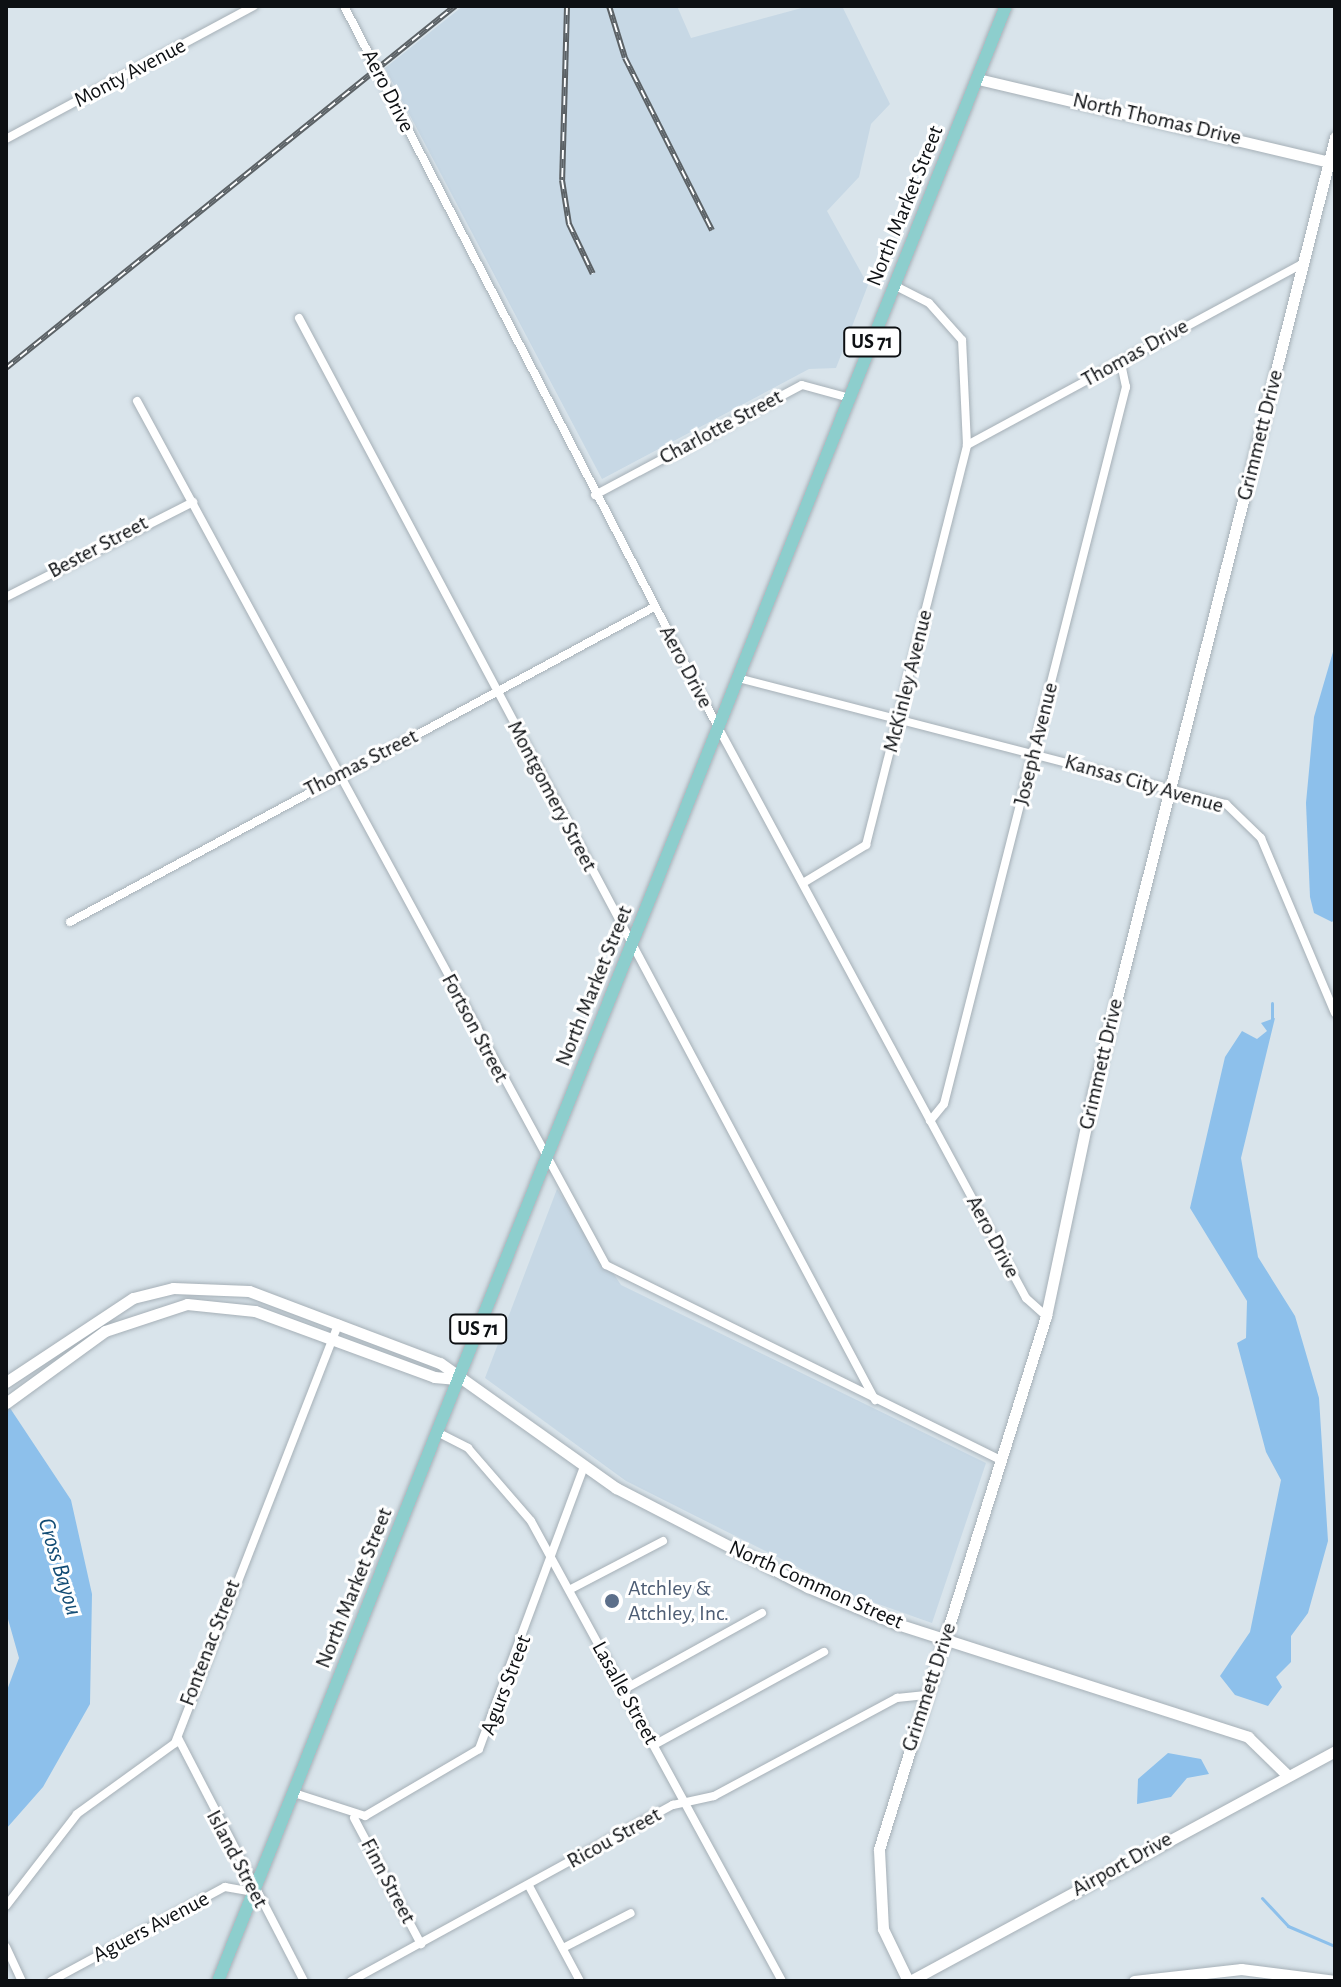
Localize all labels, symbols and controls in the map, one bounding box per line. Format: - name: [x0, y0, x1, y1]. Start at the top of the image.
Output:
- street label: Monty Avenue: [69, 32, 191, 114]
- street label: Aero Drive: [356, 45, 420, 137]
- street label: North Thomas Drive: [1070, 87, 1244, 151]
- street label: North Market Street: [861, 122, 949, 290]
- street label: Thomas Drive: [1077, 313, 1193, 393]
- road number: US 71: [842, 326, 902, 358]
- street label: Grimmett Drive: [1231, 367, 1289, 503]
- street label: Charlotte Street: [655, 384, 787, 470]
- street label: Bester Street: [44, 510, 152, 584]
- street label: McKinley Avenue: [878, 607, 938, 755]
- street label: Aero Drive: [653, 621, 719, 713]
- street label: Joseph Avenue: [1008, 680, 1064, 808]
- street label: Montgomery Street: [501, 716, 603, 876]
- street label: Thomas Street: [300, 723, 422, 803]
- street label: Kansas City Avenue: [1061, 749, 1227, 819]
- street label: North Market Street: [550, 902, 638, 1070]
- street label: Fortson Street: [435, 969, 515, 1087]
- street label: Grimmett Drive: [1073, 996, 1129, 1132]
- street label: Aero Drive: [960, 1191, 1026, 1283]
- road number: US 71: [448, 1313, 508, 1345]
- street label: North Market Street: [310, 1504, 398, 1672]
- water label: Cross Bayou: [31, 1515, 87, 1619]
- street label: North Common Street: [725, 1535, 907, 1635]
- place label: Atchley & Atchley, Inc.: [628, 1575, 729, 1626]
- street label: Fontenac Street: [174, 1576, 246, 1710]
- marker: Atchley & Atchley, Inc.: [603, 1592, 621, 1610]
- street label: Grimmett Drive: [896, 1619, 962, 1755]
- street label: Agurs Street: [475, 1631, 537, 1739]
- street label: Lasalle Street: [586, 1637, 664, 1749]
- street label: Ricou Street: [562, 1801, 666, 1875]
- street label: Island Street: [200, 1806, 274, 1912]
- street label: Airport Drive: [1067, 1826, 1177, 1902]
- street label: Finn Street: [355, 1834, 421, 1928]
- street label: Aguers Avenue: [88, 1885, 214, 1969]

